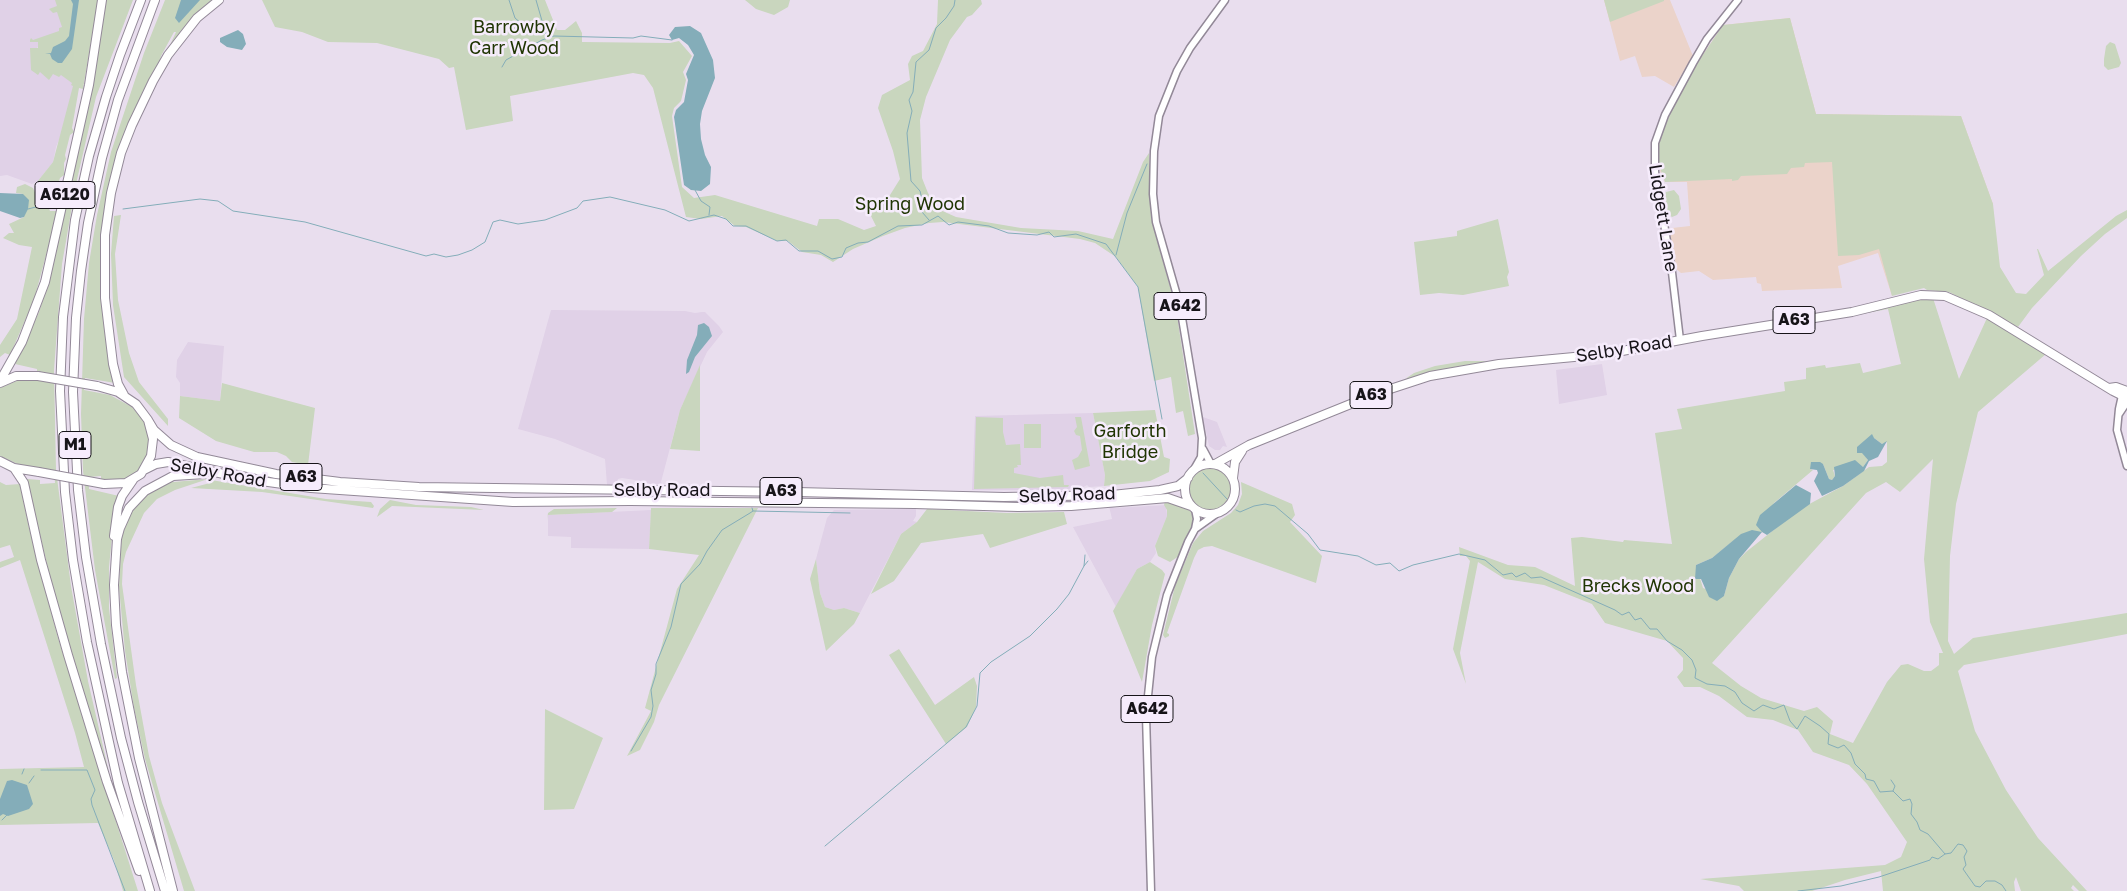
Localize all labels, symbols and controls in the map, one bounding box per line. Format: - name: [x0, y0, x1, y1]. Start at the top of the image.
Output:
- park label: Barrowby Carr Wood: [469, 16, 559, 58]
- street label: Lidgett Lane: [1644, 163, 1682, 273]
- road number: A6120: [35, 182, 95, 208]
- park label: Spring Wood: [855, 193, 965, 215]
- road number: A642: [1154, 292, 1206, 320]
- road number: A63: [1773, 306, 1815, 334]
- street label: Selby Road: [1574, 331, 1674, 367]
- road number: A63: [1350, 382, 1392, 408]
- park label: Garforth Bridge: [1093, 420, 1167, 462]
- road number: M1: [59, 432, 91, 458]
- street label: Selby Road: [168, 454, 268, 492]
- road number: A63: [280, 464, 322, 491]
- road number: A63: [760, 478, 802, 504]
- street label: Selby Road: [613, 479, 711, 501]
- street label: Selby Road: [1018, 483, 1116, 507]
- park label: Brecks Wood: [1582, 575, 1694, 597]
- road number: A642: [1121, 696, 1173, 722]

